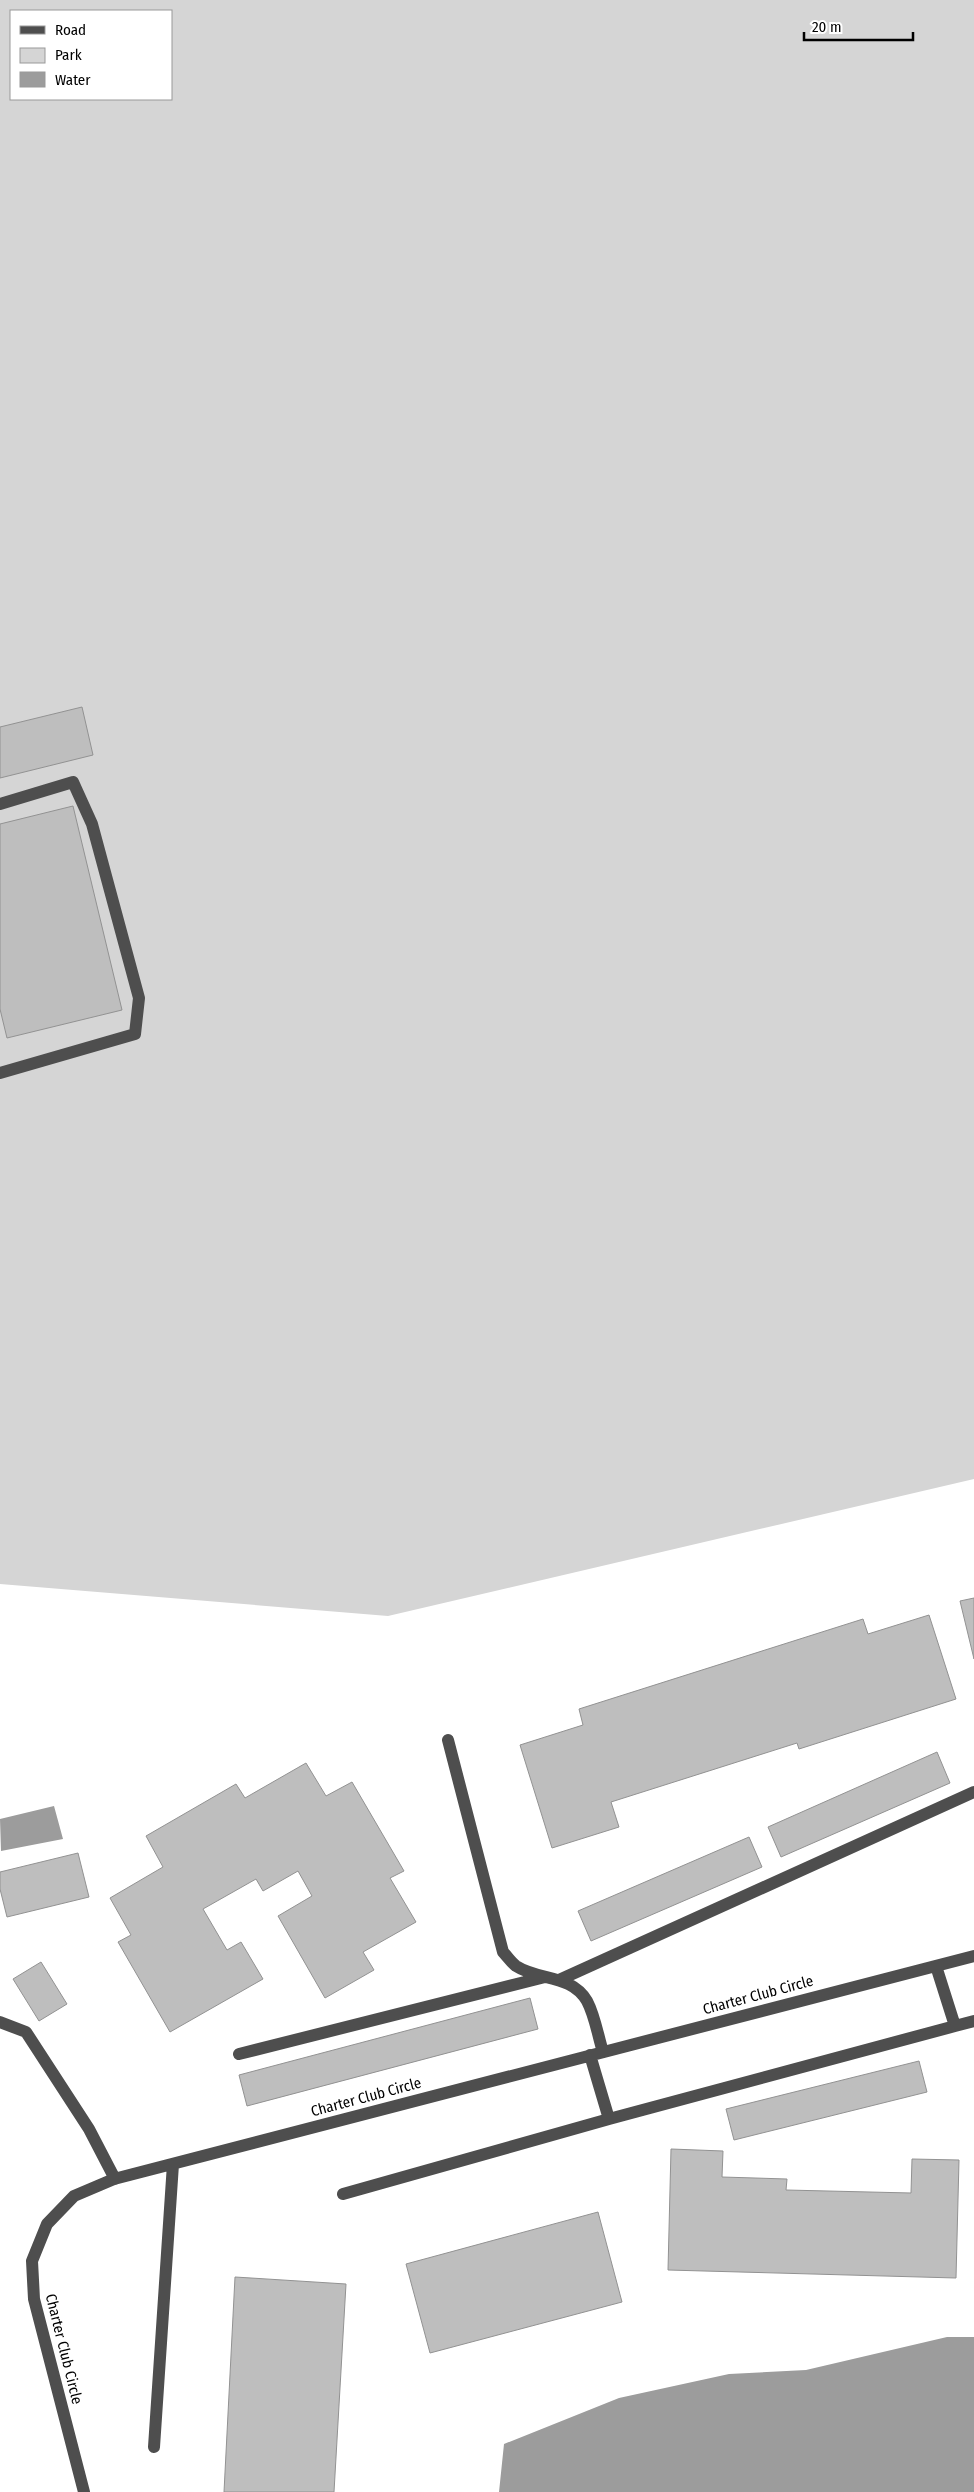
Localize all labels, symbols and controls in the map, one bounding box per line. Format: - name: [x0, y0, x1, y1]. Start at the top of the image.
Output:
- legend: [10, 10, 172, 100]
- scale bar: [804, 10, 913, 42]
- text: 20 m: [812, 18, 842, 36]
- text: Road: [55, 21, 86, 39]
- text: Park: [55, 46, 82, 64]
- text: Water: [55, 71, 91, 89]
- street label: Charter Club Circle: [701, 1972, 815, 2018]
- street label: Charter Club Circle: [309, 2074, 423, 2120]
- street label: Charter Club Circle: [42, 2292, 86, 2406]

